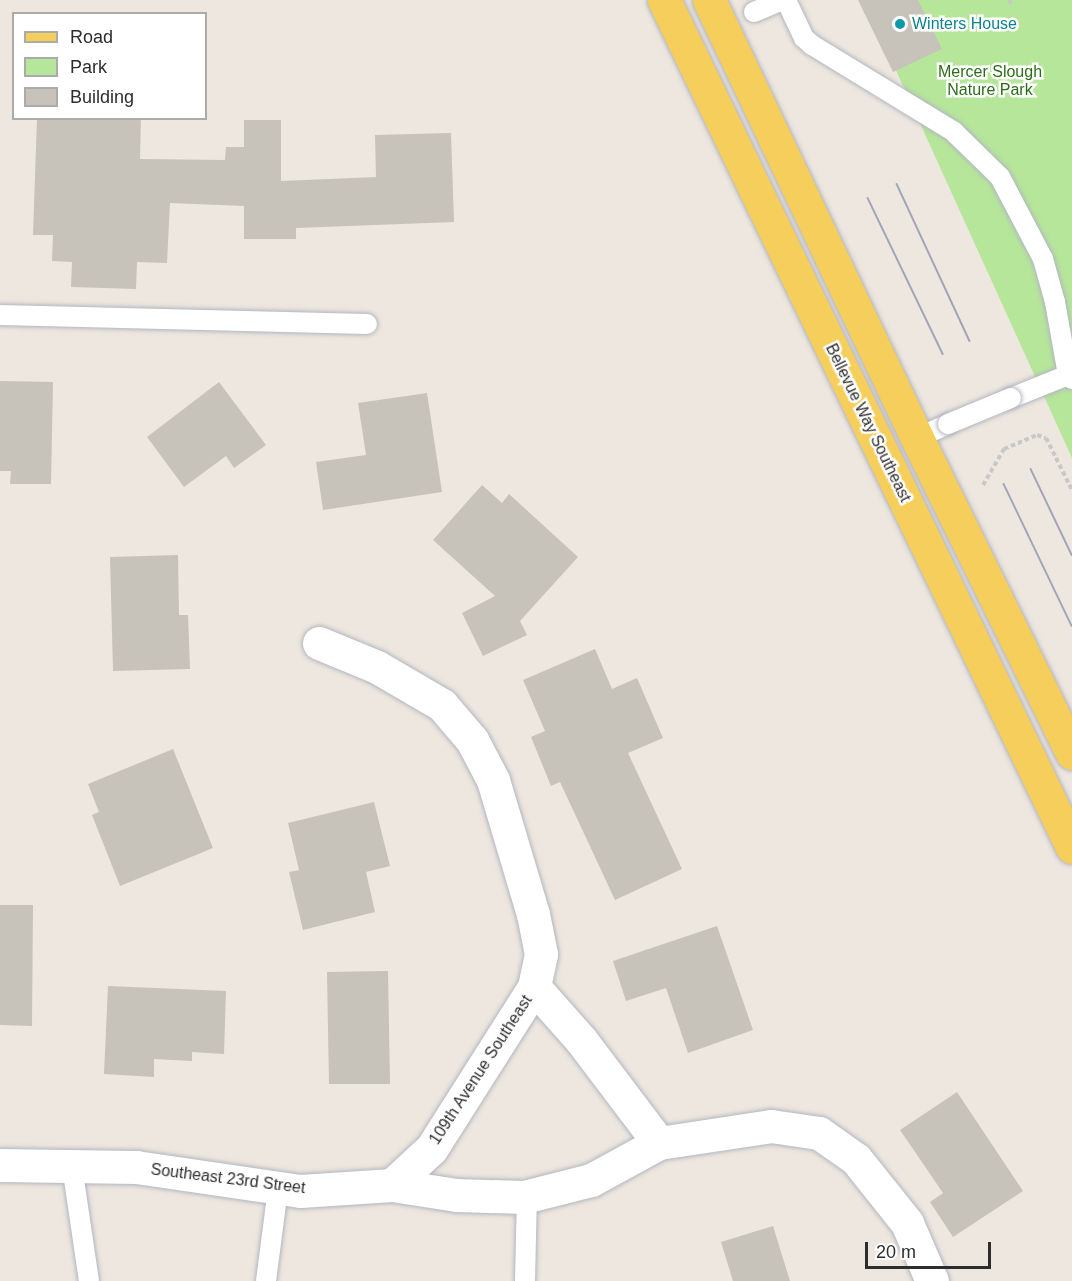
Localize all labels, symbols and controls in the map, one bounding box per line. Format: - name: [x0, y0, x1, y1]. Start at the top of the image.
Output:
- legend: [12, 12, 207, 120]
- place label: Winters House: [912, 14, 1017, 34]
- marker: Winters House: [893, 17, 907, 31]
- text: Road: [70, 27, 113, 47]
- text: Park: [70, 57, 107, 77]
- park label: Mercer Slough Nature Park: [938, 62, 1042, 100]
- text: Building: [70, 87, 134, 107]
- street label: Bellevue Way Southeast: [821, 341, 915, 505]
- street label: 109th Avenue Southeast: [425, 991, 537, 1149]
- street label: Southeast 23rd Street: [150, 1160, 306, 1198]
- scale bar: [868, 1230, 994, 1268]
- text: 20 m: [876, 1242, 916, 1262]

